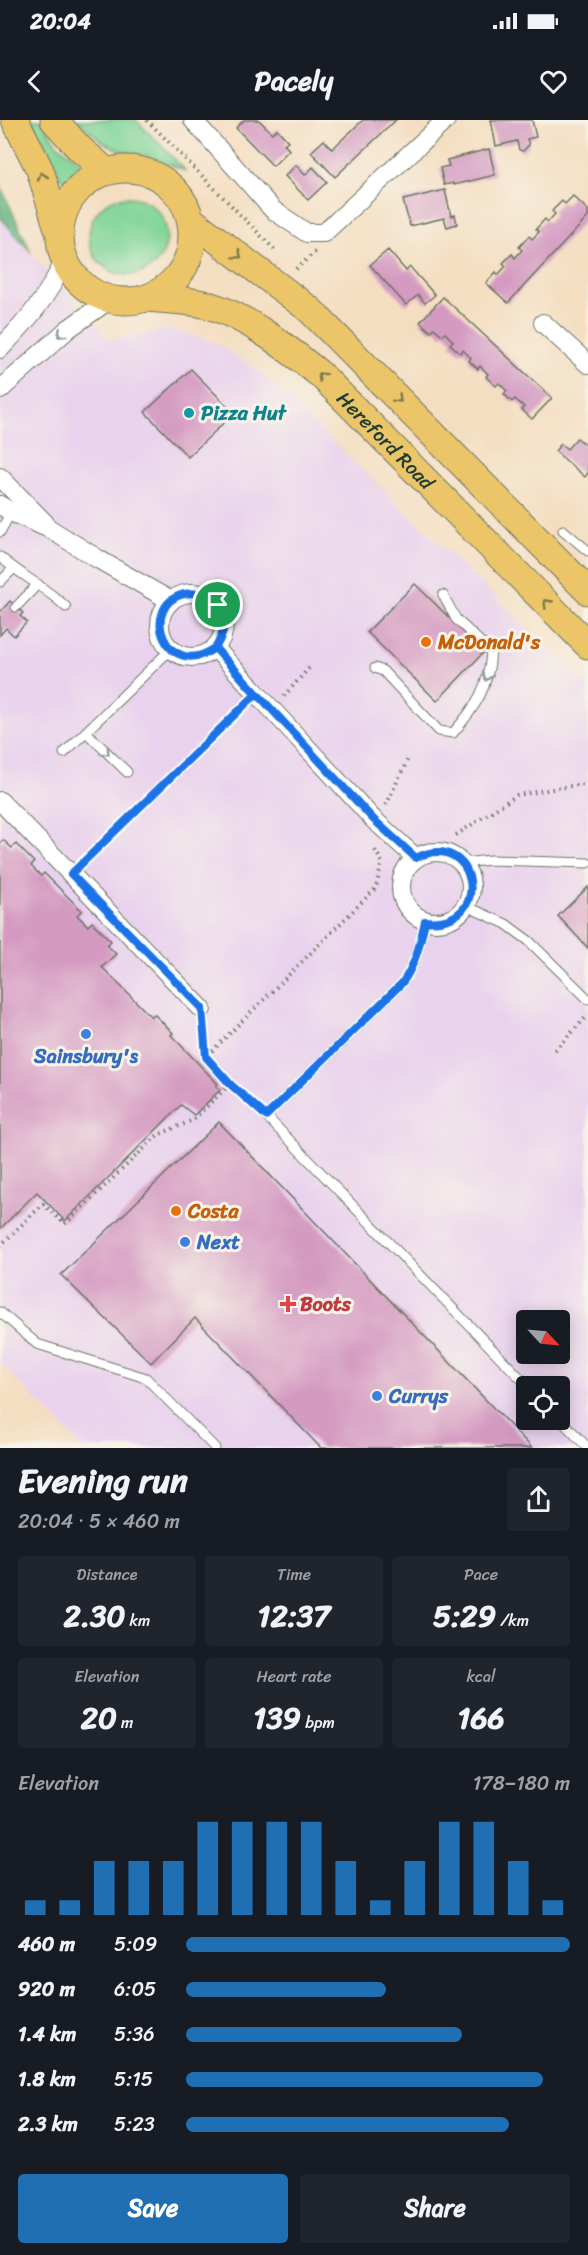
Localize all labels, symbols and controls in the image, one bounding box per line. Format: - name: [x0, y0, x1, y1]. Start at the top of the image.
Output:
- text: 20:04: [30, 2, 91, 41]
- text: Pacely: [255, 57, 333, 105]
- icon: back: [18, 65, 51, 98]
- icon: heart: [537, 65, 570, 98]
- one-way arrow: [36, 171, 49, 182]
- one-way arrow: [231, 248, 242, 259]
- one-way arrow: [57, 327, 68, 338]
- one-way arrow: [317, 372, 327, 383]
- street label: Hereford Road: [328, 382, 444, 499]
- one-way arrow: [391, 392, 402, 403]
- place label: Pizza Hut: [201, 396, 288, 431]
- marker: Pizza Hut: [182, 406, 196, 420]
- pin: [192, 579, 243, 630]
- icon: arrive: [201, 588, 234, 621]
- one-way arrow: [544, 599, 555, 610]
- place label: McDonald's: [437, 625, 541, 660]
- marker: McDonald's: [419, 635, 433, 649]
- one-way arrow: [482, 671, 494, 682]
- one-way arrow: [99, 745, 110, 756]
- marker: Sainsbury's: [79, 1027, 93, 1041]
- place label: Sainsbury's: [33, 1039, 139, 1074]
- place label: Costa: [187, 1194, 240, 1229]
- marker: Costa: [169, 1204, 183, 1218]
- place label: Next: [196, 1225, 240, 1260]
- marker: Next: [178, 1235, 192, 1249]
- place label: Boots: [300, 1287, 352, 1322]
- marker: Boots: [281, 1297, 295, 1311]
- north arrow: [516, 1310, 570, 1364]
- map controls: [516, 1310, 570, 1430]
- button: locate: [516, 1376, 570, 1430]
- place label: Currys: [388, 1379, 449, 1414]
- marker: Currys: [370, 1389, 384, 1403]
- text: Evening run: [18, 1452, 188, 1510]
- button: share: [507, 1468, 570, 1531]
- text: 20:04 · 5 × 460 m: [18, 1504, 180, 1539]
- text: Distance: [77, 1560, 137, 1589]
- text: Time: [277, 1560, 311, 1589]
- text: Pace: [464, 1560, 498, 1589]
- text: 2.30: [64, 1589, 125, 1643]
- text: 12:37: [258, 1589, 330, 1643]
- text: 5:29: [433, 1589, 496, 1643]
- text: km: [125, 1606, 150, 1635]
- text: /km: [496, 1606, 529, 1635]
- text: Elevation: [75, 1662, 139, 1691]
- text: Heart rate: [256, 1662, 332, 1691]
- text: kcal: [466, 1662, 496, 1691]
- text: 20: [81, 1691, 117, 1745]
- text: 139: [253, 1691, 301, 1745]
- text: 166: [458, 1691, 504, 1745]
- text: m: [117, 1708, 133, 1737]
- text: bpm: [301, 1708, 335, 1737]
- text: Elevation: [18, 1766, 99, 1801]
- text: 178–180 m: [473, 1766, 570, 1801]
- text: 460 m: [18, 1927, 75, 1962]
- text: 5:09: [114, 1927, 157, 1962]
- text: 920 m: [18, 1972, 75, 2007]
- text: 6:05: [114, 1972, 156, 2007]
- text: 1.4 km: [18, 2017, 76, 2052]
- text: 5:36: [114, 2017, 155, 2052]
- text: 1.8 km: [18, 2062, 76, 2097]
- text: 5:15: [114, 2062, 153, 2097]
- text: 2.3 km: [18, 2107, 78, 2142]
- text: 5:23: [114, 2107, 155, 2142]
- button: Save: [18, 2174, 288, 2243]
- button: Share: [300, 2174, 570, 2243]

